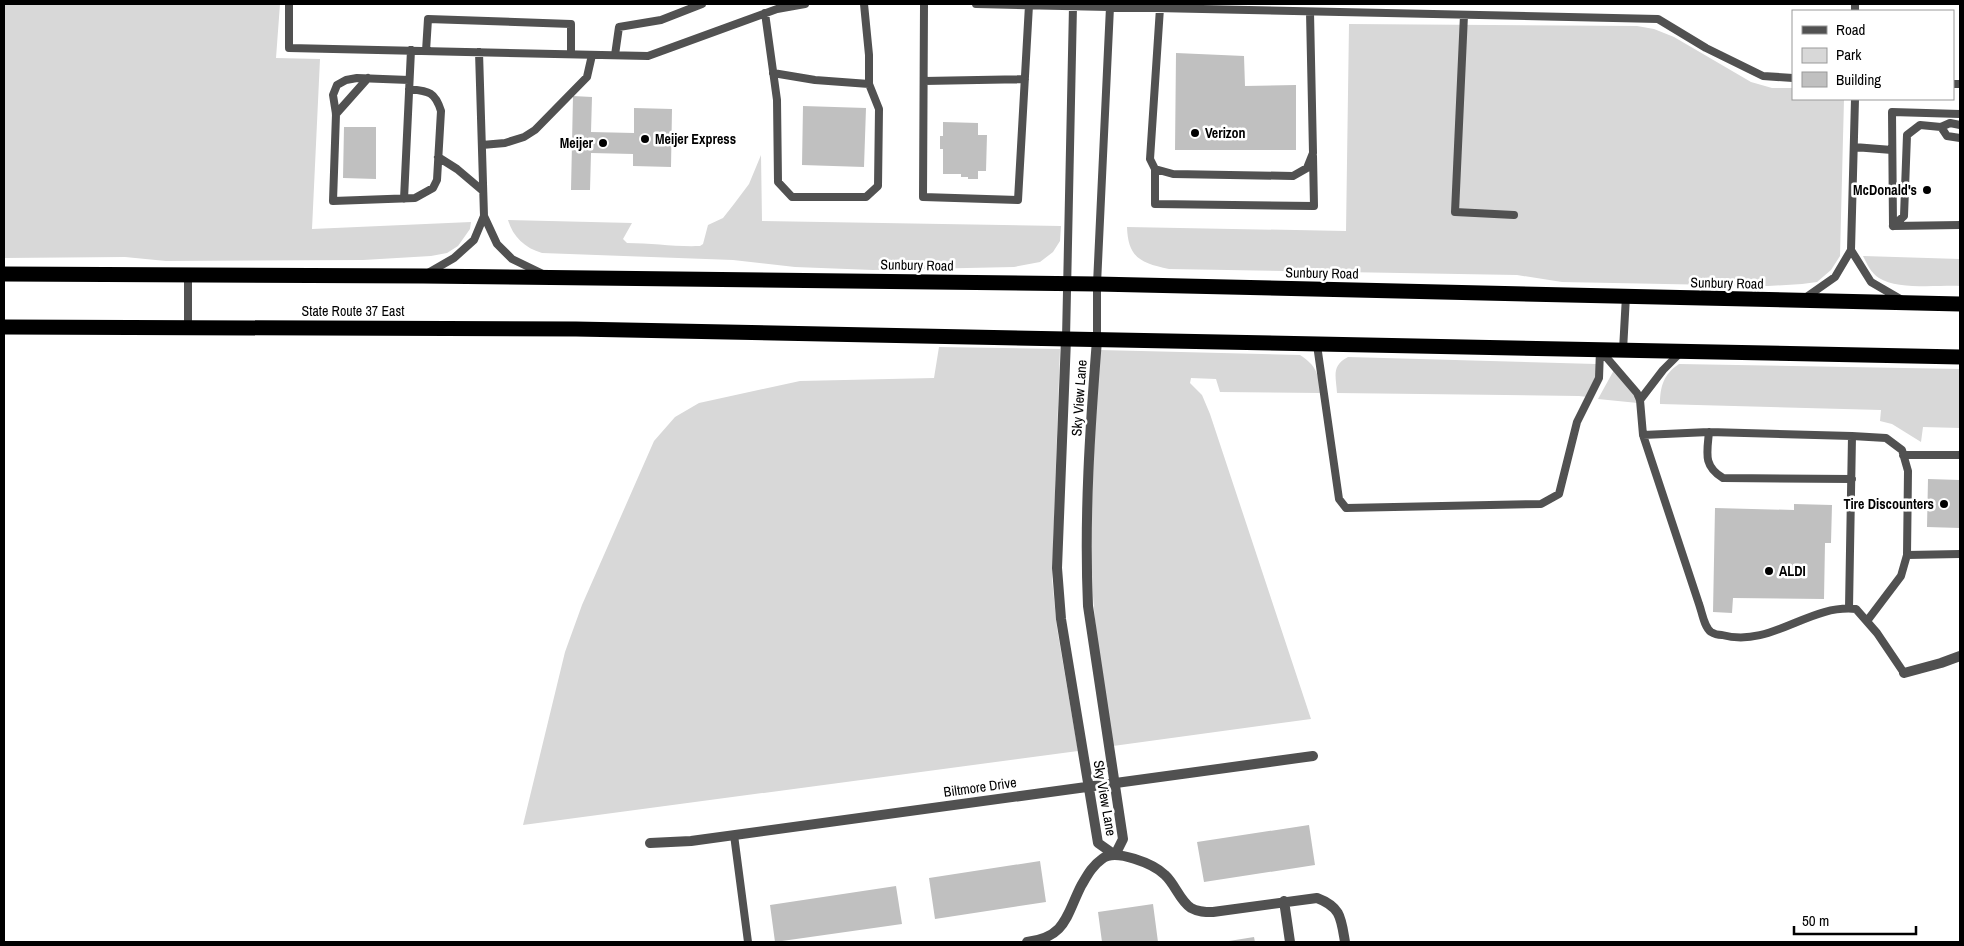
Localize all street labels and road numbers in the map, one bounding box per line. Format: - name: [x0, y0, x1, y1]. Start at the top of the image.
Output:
- street label: Sunbury Road: [880, 255, 954, 275]
- street label: Sunbury Road: [1285, 263, 1359, 283]
- street label: Sunbury Road: [1690, 273, 1764, 293]
- street label: State Route 37 East: [302, 302, 404, 320]
- street label: Sky View Lane: [1067, 359, 1091, 437]
- street label: Sky View Lane: [1090, 759, 1120, 837]
- street label: Biltmore Drive: [942, 773, 1018, 801]

